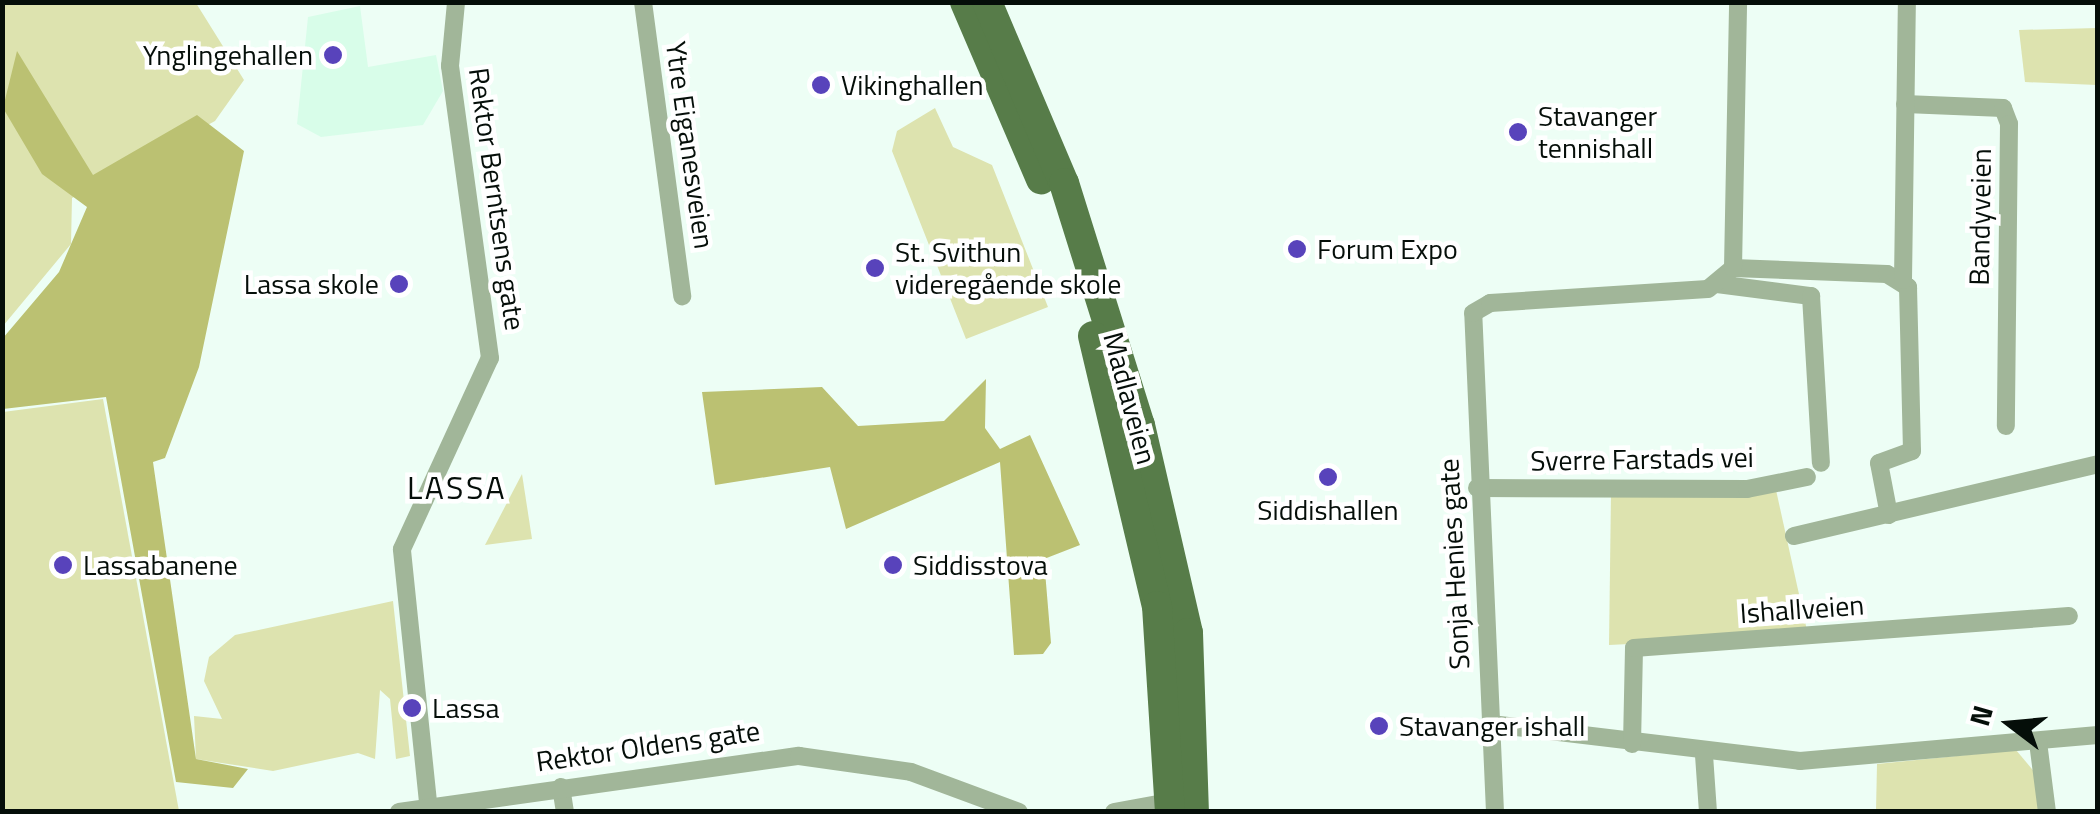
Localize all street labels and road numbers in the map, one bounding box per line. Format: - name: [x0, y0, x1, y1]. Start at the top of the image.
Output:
- street label: Ytre Eiganesveien: [659, 39, 721, 251]
- street label: Rektor Berntsens gate: [462, 66, 532, 332]
- street label: Bandyveien: [1962, 148, 1998, 286]
- street label: Madlaveien: [1096, 328, 1164, 468]
- street label: Sverre Farstads vei: [1530, 440, 1754, 478]
- street label: Sonja Henies gate: [1432, 458, 1476, 670]
- street label: Ishallveien: [1739, 588, 1865, 630]
- street label: Rektor Oldens gate: [534, 714, 762, 778]

